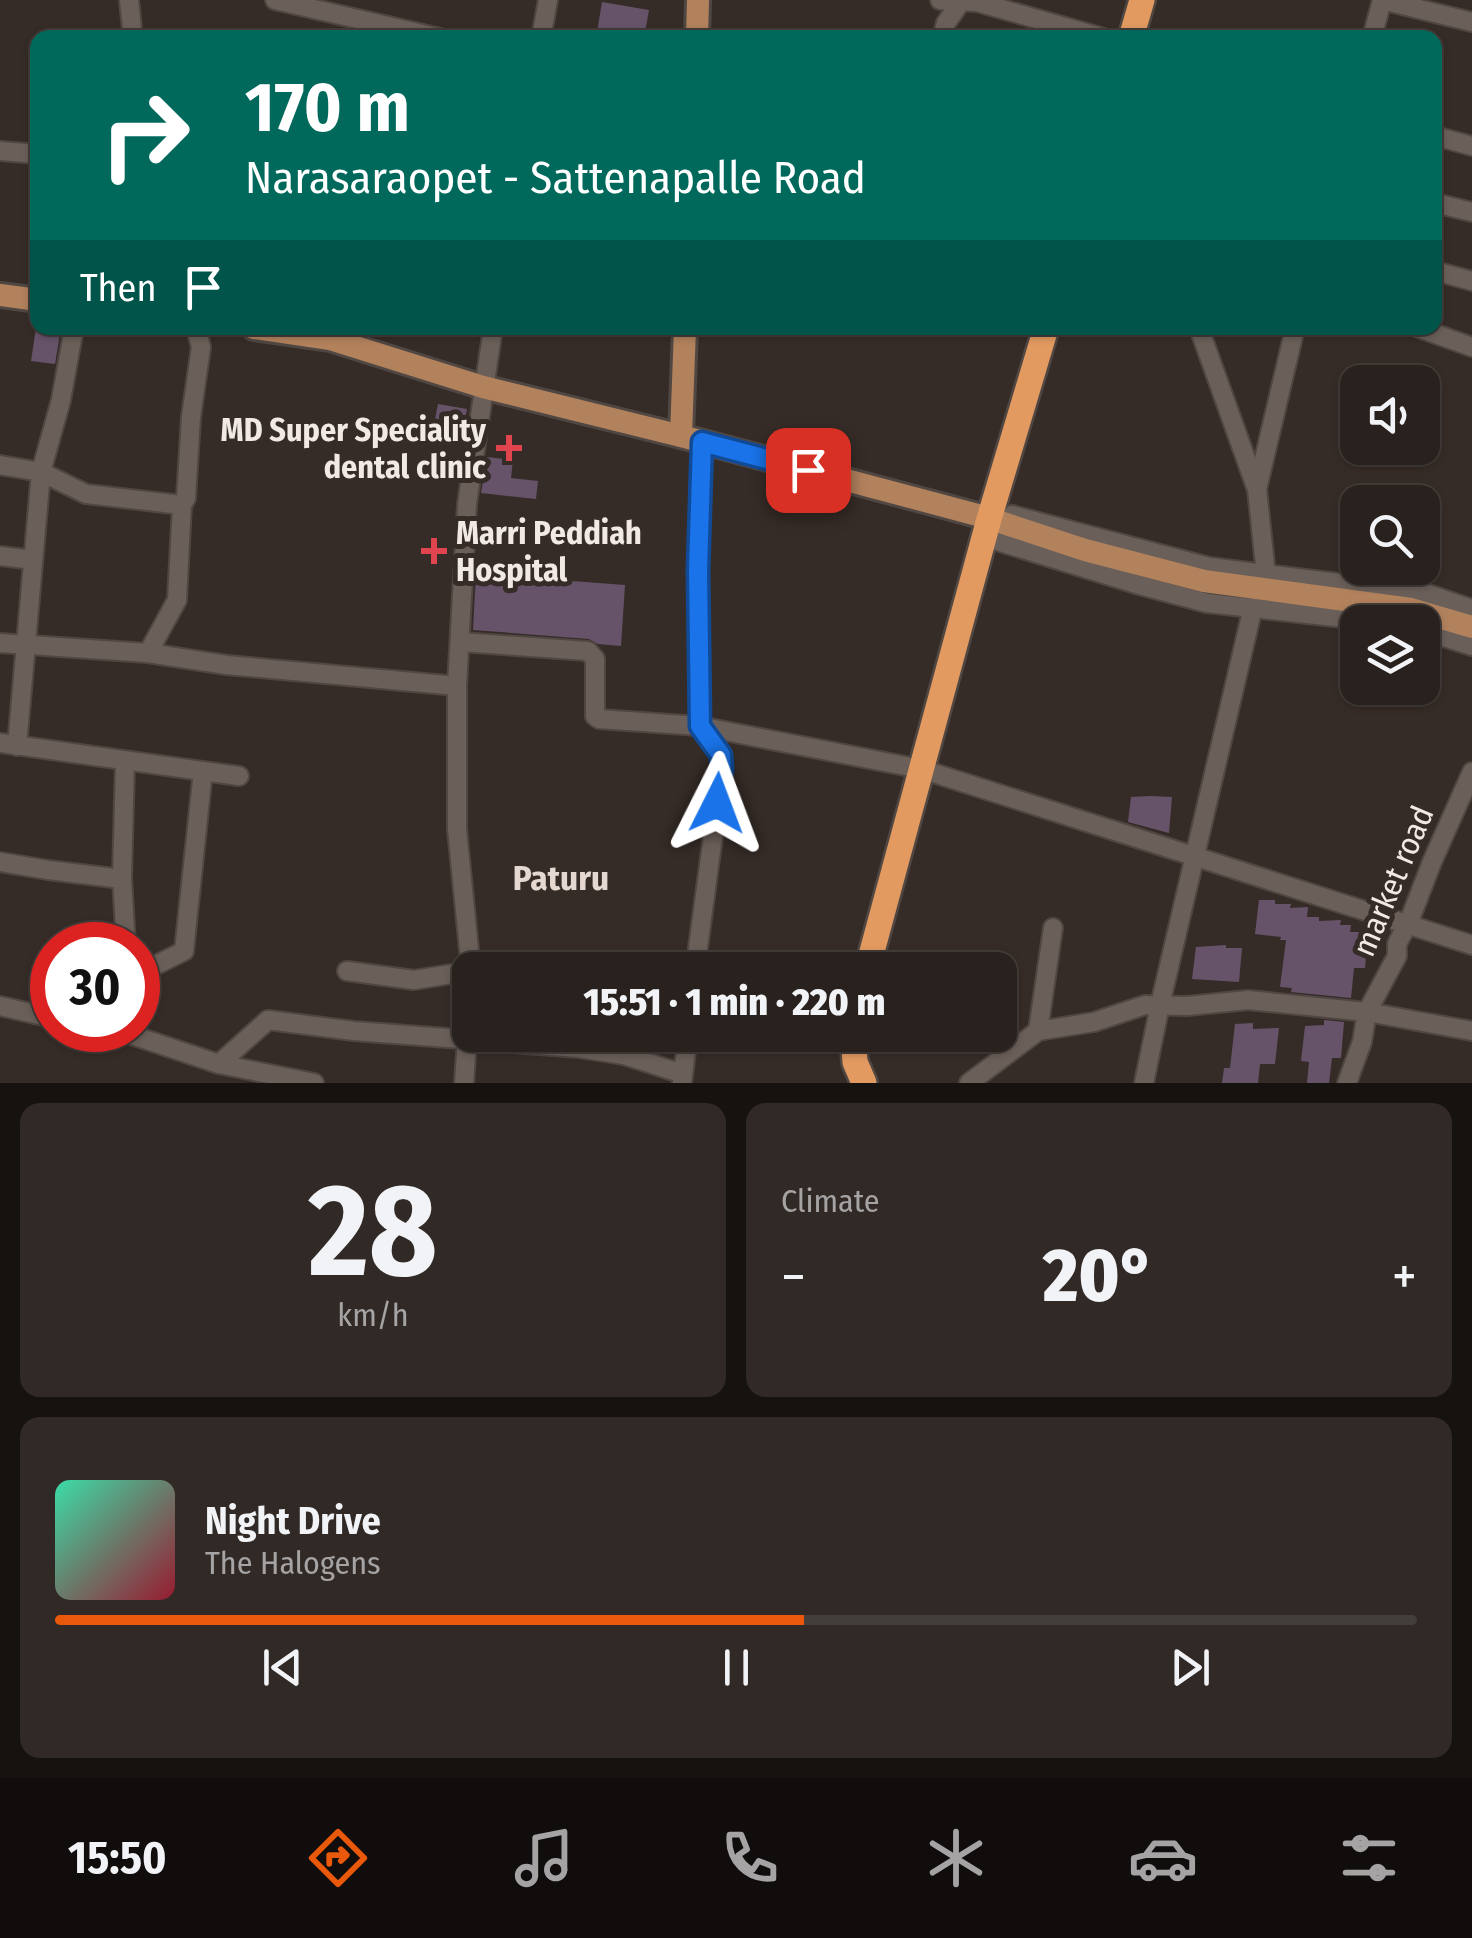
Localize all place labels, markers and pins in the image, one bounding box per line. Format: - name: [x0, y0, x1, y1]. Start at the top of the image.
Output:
- place label: MD Super Speciality dental clinic: [221, 411, 487, 486]
- pin: [766, 428, 851, 513]
- marker: MD Super Speciality dental clinic: [496, 435, 522, 461]
- place label: Marri Peddiah Hospital: [456, 514, 642, 589]
- marker: Marri Peddiah Hospital: [421, 538, 447, 564]

